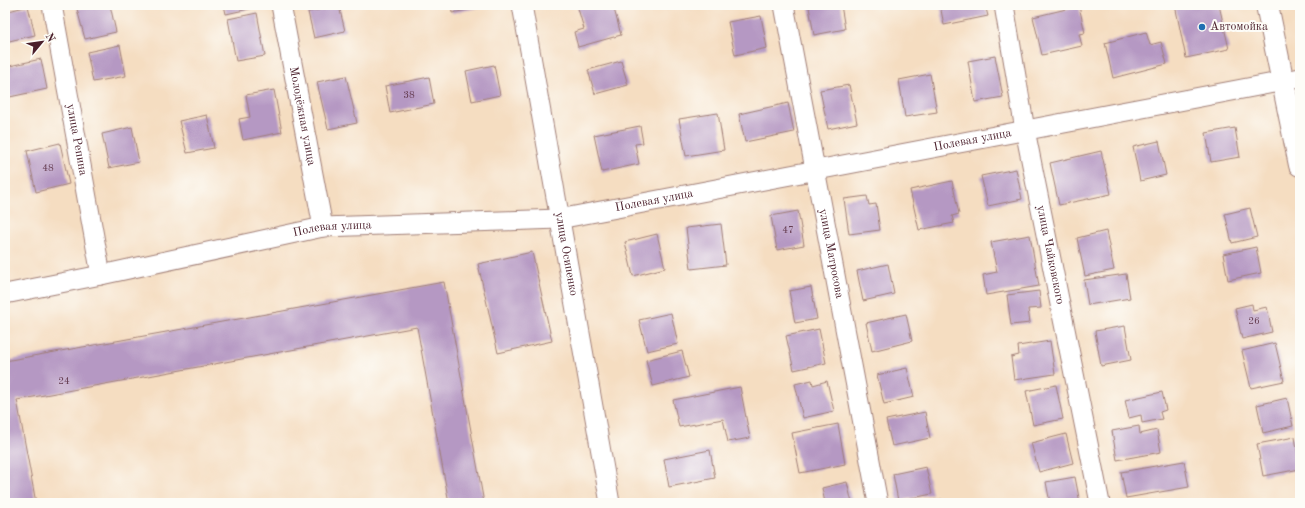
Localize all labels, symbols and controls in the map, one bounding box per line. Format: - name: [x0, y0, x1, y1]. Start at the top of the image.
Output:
- place label: Автомойка: [1210, 21, 1268, 33]
- north arrow: [22, 22, 62, 62]
- marker: Автомойка: [1197, 22, 1207, 32]
- text: N: [43, 32, 57, 45]
- street label: Молодёжная улица: [287, 65, 317, 167]
- house number: 38: [403, 90, 415, 100]
- street label: улица Репина: [64, 103, 89, 177]
- street label: Полевая улица: [932, 127, 1012, 154]
- house number: 48: [42, 163, 54, 173]
- street label: Полевая улица: [614, 188, 694, 214]
- street label: улица Чайковского: [1034, 204, 1066, 305]
- street label: улица Матросова: [817, 208, 845, 299]
- street label: улица Осипенко: [553, 211, 579, 297]
- street label: Полевая улица: [292, 219, 372, 239]
- house number: 47: [782, 225, 794, 235]
- house number: 26: [1248, 316, 1260, 326]
- house number: 24: [58, 376, 70, 386]

